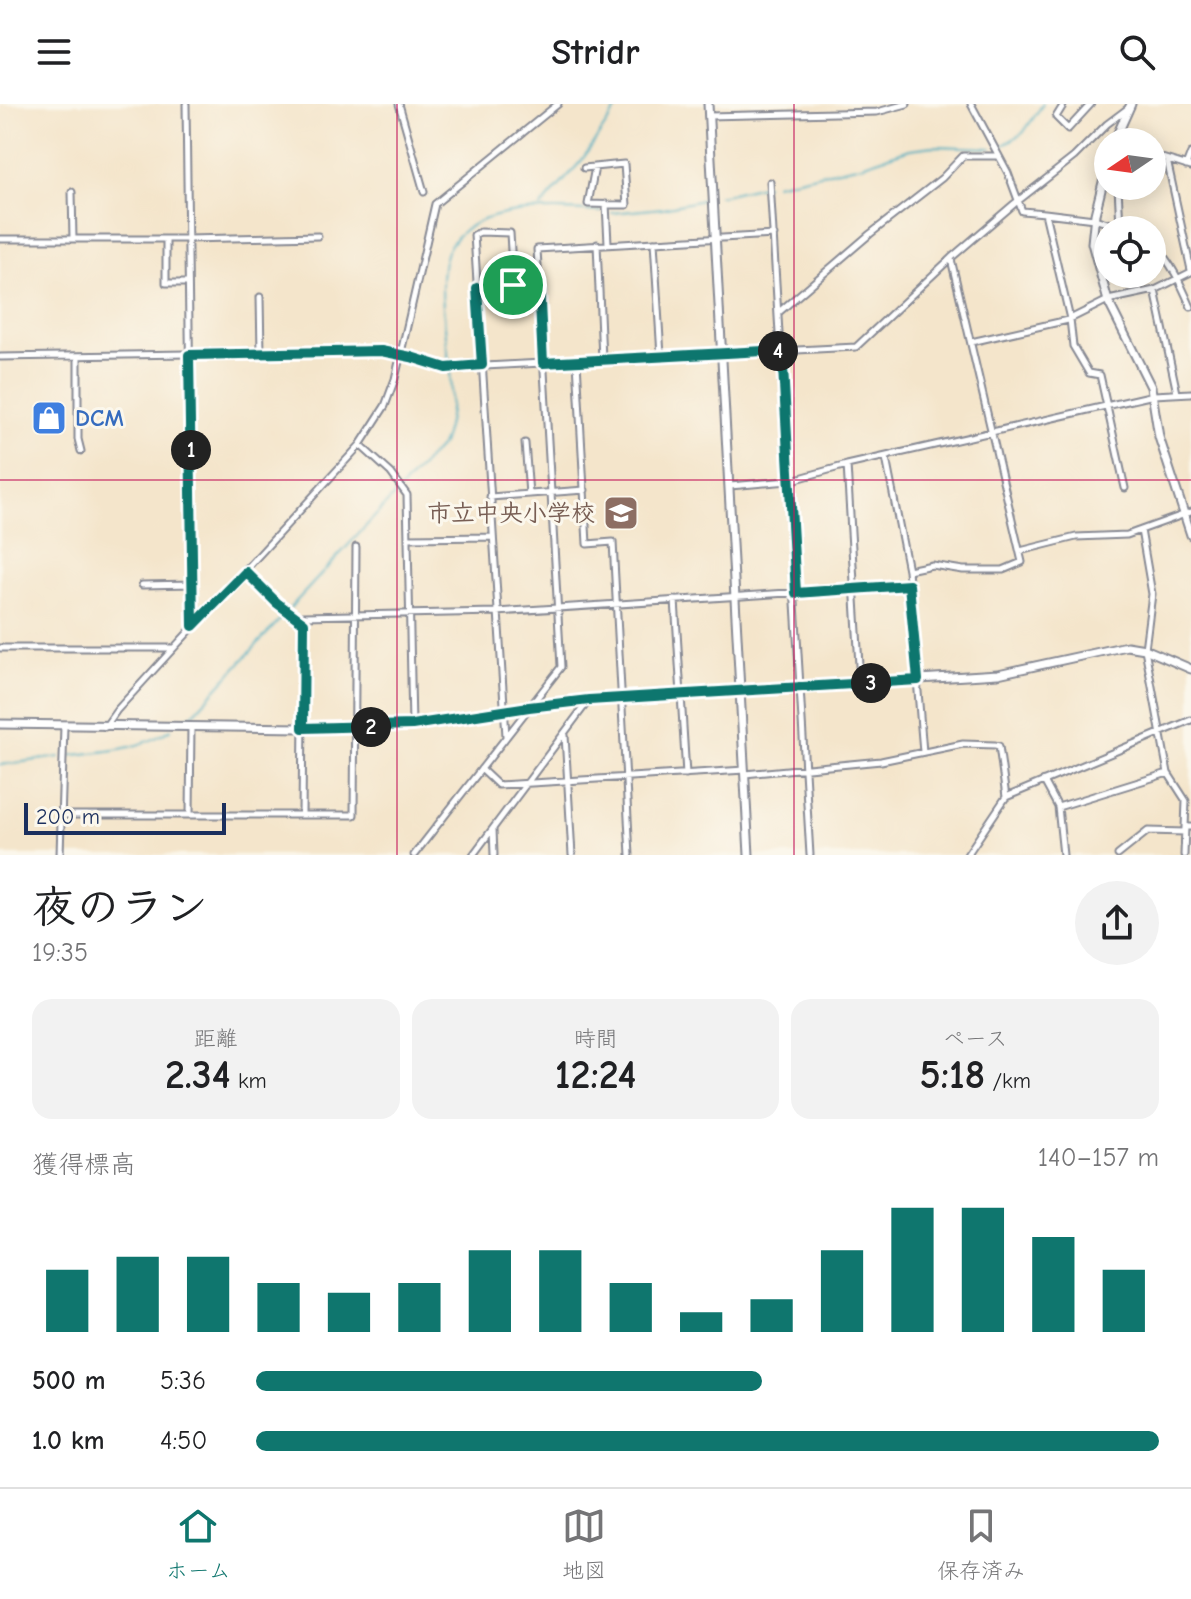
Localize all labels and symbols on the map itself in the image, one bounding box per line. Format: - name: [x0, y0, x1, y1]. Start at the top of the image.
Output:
- north arrow: [1094, 128, 1166, 200]
- pin: [479, 251, 547, 319]
- pin: 4: [758, 331, 798, 371]
- shop icon: DCM: [30, 399, 68, 437]
- place label: DCM: [75, 404, 124, 432]
- pin: 1: [171, 430, 211, 470]
- school or university icon: 市立中央小学校: [602, 494, 640, 532]
- place label: 市立中央小学校: [427, 499, 595, 527]
- pin: 3: [851, 663, 891, 703]
- pin: 2: [351, 707, 391, 747]
- scale bar: [24, 799, 226, 835]

